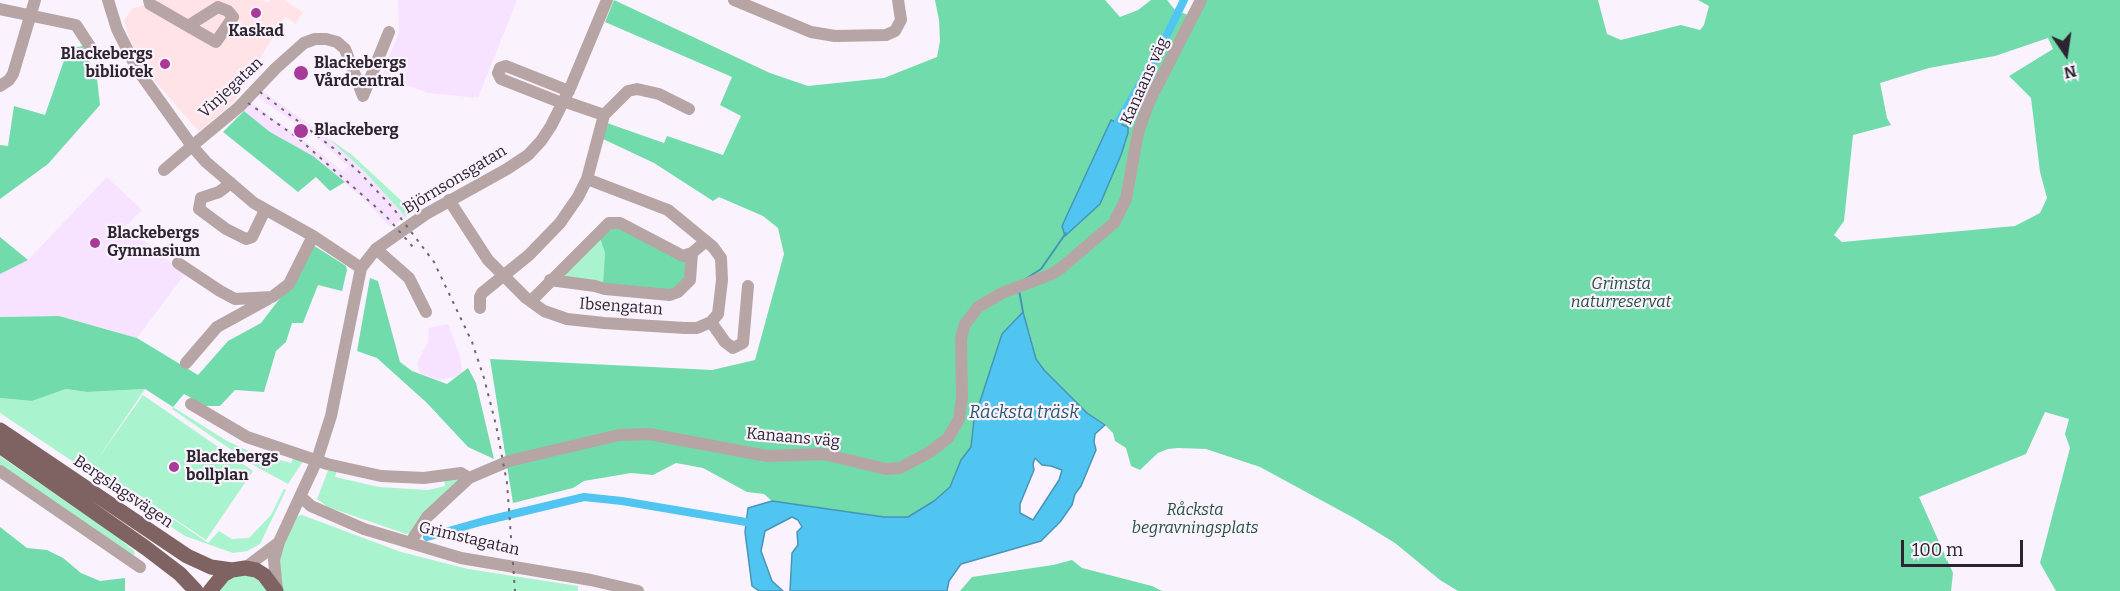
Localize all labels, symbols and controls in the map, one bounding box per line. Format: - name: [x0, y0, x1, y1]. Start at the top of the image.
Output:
- marker: Kaskad: [249, 6, 263, 20]
- place label: Kaskad: [228, 22, 284, 42]
- north arrow: [2036, 24, 2096, 84]
- street label: Kanaans väg: [1117, 34, 1173, 128]
- place label: Blackebergs bibliotek: [61, 45, 153, 83]
- street label: Vinjegatan: [195, 54, 267, 122]
- place label: Blackebergs Vårdcentral: [314, 54, 406, 92]
- marker: Blackebergs bibliotek: [158, 57, 172, 71]
- text: N: [2062, 61, 2078, 83]
- marker: Blackebergs Vårdcentral: [292, 64, 310, 82]
- place label: Blackeberg: [314, 121, 399, 141]
- marker: Blackeberg: [292, 122, 310, 140]
- street label: Björnsonsgatan: [400, 142, 510, 218]
- place label: Blackebergs Gymnasium: [107, 224, 200, 262]
- marker: Blackebergs Gymnasium: [88, 236, 102, 250]
- park label: Grimsta naturreservat: [1571, 275, 1671, 313]
- street label: Ibsengatan: [579, 295, 663, 319]
- water label: Råcksta träsk: [969, 402, 1079, 424]
- street label: Kanaans väg: [745, 424, 841, 452]
- place label: Blackebergs bollplan: [186, 448, 278, 486]
- street label: Bergslagsvägen: [70, 452, 176, 532]
- marker: Blackebergs bollplan: [167, 460, 181, 474]
- park label: Råcksta begravningsplats: [1132, 501, 1258, 539]
- street label: Grimstagatan: [417, 518, 521, 560]
- scale bar: [1904, 528, 2026, 566]
- text: 100 m: [1912, 539, 1963, 561]

